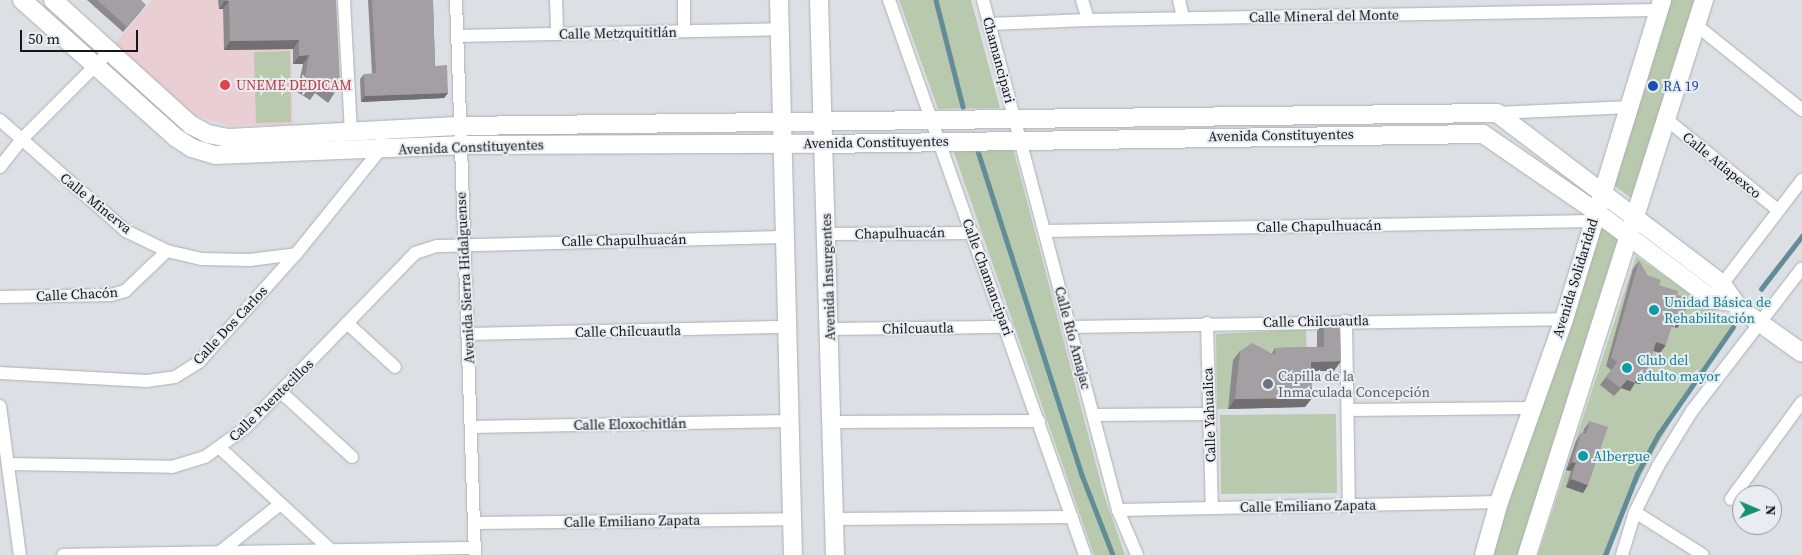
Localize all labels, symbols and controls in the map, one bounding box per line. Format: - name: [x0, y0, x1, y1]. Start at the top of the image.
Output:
- street label: Calle Mineral del Monte: [1249, 6, 1399, 26]
- street label: Chamancipari: [979, 15, 1019, 105]
- scale bar: [22, 20, 140, 52]
- street label: Calle Metzquititlán: [559, 24, 677, 42]
- text: 50 m: [28, 28, 60, 49]
- place label: UNEME DEDICAM: [236, 77, 352, 93]
- marker: UNEME DEDICAM: [218, 78, 232, 92]
- place label: RA 19: [1663, 78, 1699, 94]
- marker: RA 19: [1647, 80, 1659, 92]
- street label: Avenida Constituyentes: [1208, 125, 1354, 145]
- street label: Calle Atlapexco: [1679, 128, 1765, 202]
- street label: Avenida Constituyentes: [803, 132, 949, 152]
- street label: Avenida Constituyentes: [398, 136, 544, 158]
- street label: Calle Minerva: [57, 169, 135, 237]
- street label: Avenida Sierra Hidalguense: [452, 192, 478, 364]
- street label: Avenida Insurgentes: [817, 213, 839, 341]
- street label: Calle Chamancipari: [959, 216, 1017, 338]
- street label: Avenida Solidaridad: [1549, 216, 1601, 340]
- street label: Calle Chapulhuacán: [1256, 217, 1382, 235]
- street label: Chapulhuacán: [855, 224, 945, 242]
- street label: Calle Chapulhuacán: [561, 231, 687, 249]
- street label: Calle Dos Carlos: [189, 282, 271, 368]
- street label: Calle Chacón: [36, 283, 118, 305]
- street label: Calle Río Amajac: [1051, 285, 1095, 391]
- place label: Unidad Básica de Rehabilitación: [1664, 294, 1771, 326]
- marker: Unidad Básica de Rehabilitación: [1648, 304, 1660, 316]
- street label: Calle Chilcuautla: [1263, 312, 1369, 330]
- street label: Chilcuautla: [882, 319, 954, 337]
- street label: Calle Chilcuautla: [575, 322, 681, 340]
- place label: Club del adulto mayor: [1637, 352, 1720, 384]
- street label: Calle Puentecillos: [225, 355, 317, 445]
- marker: Club del adulto mayor: [1621, 362, 1633, 374]
- street label: Calle Yahualica: [1199, 367, 1219, 463]
- place label: Capilla de la Inmaculada Concepción: [1278, 368, 1430, 401]
- marker: Capilla de la Inmaculada Concepción: [1262, 378, 1274, 390]
- street label: Calle Eloxochitlán: [573, 415, 687, 433]
- place label: Albergue: [1593, 448, 1650, 464]
- marker: Albergue: [1577, 450, 1589, 462]
- north arrow: [1732, 485, 1782, 535]
- street label: Calle Emiliano Zapata: [1240, 496, 1376, 516]
- text: N: [1761, 505, 1781, 516]
- street label: Calle Emiliano Zapata: [564, 511, 700, 531]

